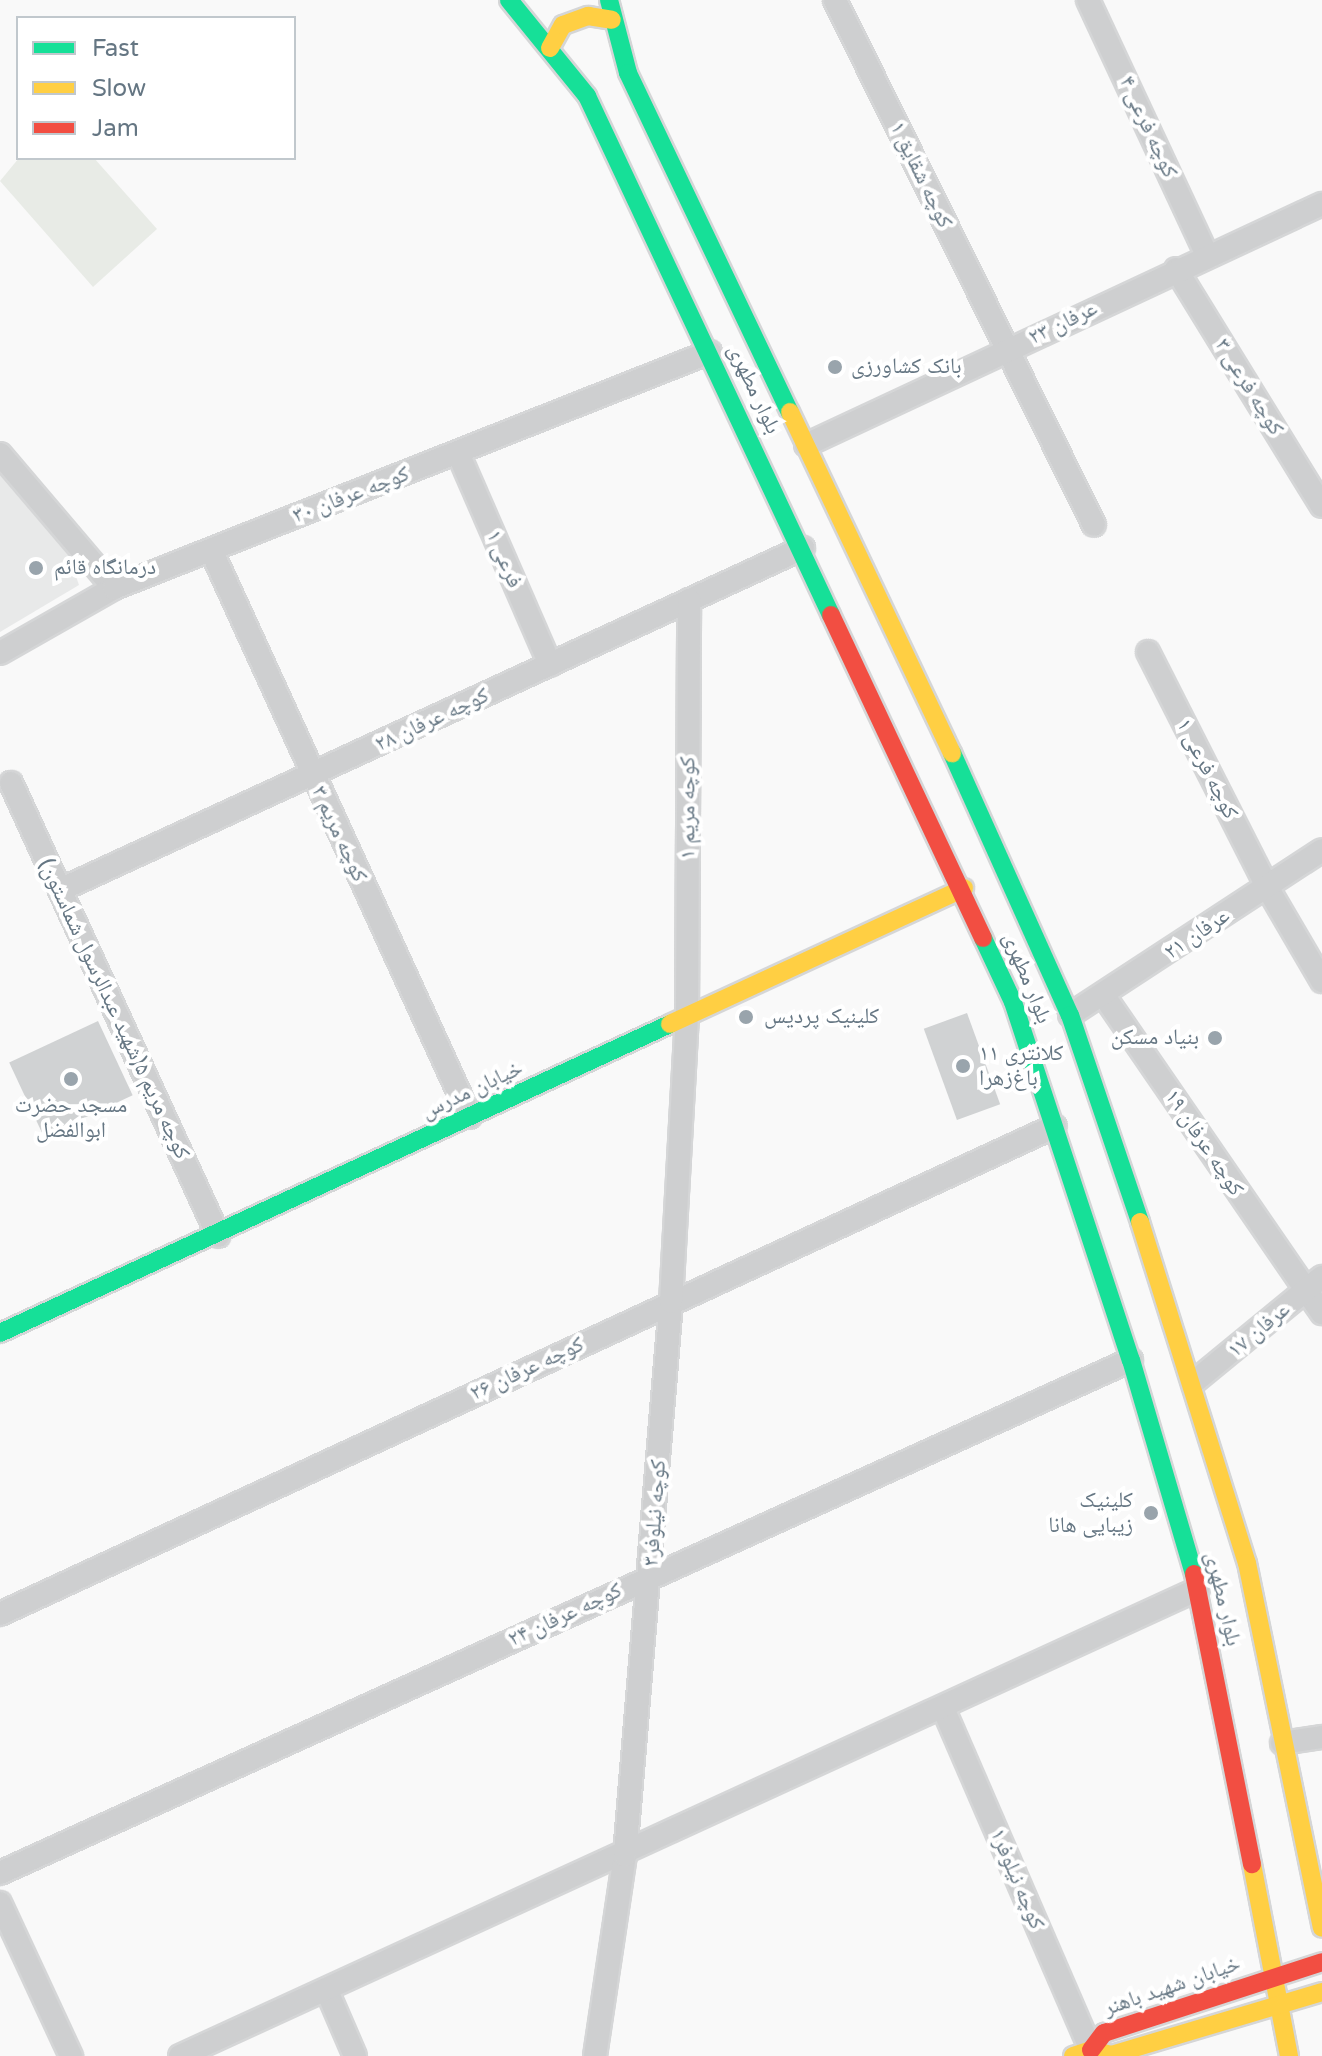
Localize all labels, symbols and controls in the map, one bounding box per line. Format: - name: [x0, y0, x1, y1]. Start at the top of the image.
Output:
- legend: [16, 16, 296, 160]
- text: Fast: [92, 34, 139, 63]
- street label: کوچه فرعی ۴: [1113, 72, 1183, 182]
- text: Slow: [92, 74, 146, 103]
- text: Jam: [92, 114, 139, 143]
- street label: کوچه شقایق ۱: [884, 118, 958, 232]
- street label: عرفان ۲۳: [1024, 295, 1102, 351]
- street label: کوچه فرعی ۳: [1209, 334, 1289, 440]
- street label: بلوار مطهری: [722, 340, 786, 438]
- place label: بانک کشاورزی: [851, 354, 962, 380]
- marker: بانک کشاورزی: [826, 358, 844, 376]
- street label: کوچه عرفان ۳۰: [289, 461, 413, 529]
- street label: فرعی ۱: [480, 526, 528, 592]
- place label: درمانگاه قائم: [54, 555, 156, 581]
- marker: درمانگاه قائم: [25, 557, 47, 579]
- street label: کوچه عرفان ۲۸: [371, 682, 493, 758]
- street label: کوچه فرعی ۱: [1170, 714, 1244, 824]
- street label: کوچه مریم ۱: [675, 757, 701, 859]
- street label: کوچه مریم ۳: [305, 782, 373, 886]
- street label: کوچه مریم ۵(شهید عبدالرسول شماستون): [33, 855, 195, 1163]
- street label: عرفان ۲۱: [1159, 903, 1235, 965]
- street label: بلوار مطهری: [997, 929, 1057, 1027]
- place label: کلینیک پردیس: [764, 1004, 879, 1030]
- marker: کلینیک پردیس: [735, 1006, 757, 1028]
- place label: بنیاد مسکن: [1111, 1025, 1199, 1051]
- marker: بنیاد مسکن: [1206, 1029, 1224, 1047]
- place label: کلانتری ۱۱ باغ‌زهرا: [979, 1040, 1063, 1092]
- street label: خیابان مدرس: [417, 1055, 527, 1125]
- marker: کلانتری ۱۱ باغ‌زهرا: [954, 1057, 972, 1075]
- marker: مسجد حضرت ابوالفضل: [62, 1070, 80, 1088]
- street label: کوچه عرفان ۱۹: [1159, 1085, 1249, 1201]
- place label: مسجد حضرت ابوالفضل: [15, 1092, 127, 1144]
- street label: عرفان ۱۷: [1222, 1296, 1296, 1364]
- street label: کوچه عرفان ۲۶: [466, 1331, 588, 1407]
- street label: کوچه نیلوفر۳: [638, 1459, 672, 1567]
- place label: کلینیک زیبایی هانا: [1048, 1487, 1133, 1538]
- marker: کلینیک زیبایی هانا: [1140, 1502, 1162, 1524]
- street label: بلوار مطهری: [1199, 1549, 1247, 1649]
- street label: کوچه عرفان ۲۴: [504, 1577, 626, 1653]
- street label: کوچه نیلوفر۱: [984, 1825, 1050, 1933]
- street label: خیابان شهید باهنر: [1100, 1950, 1244, 2022]

